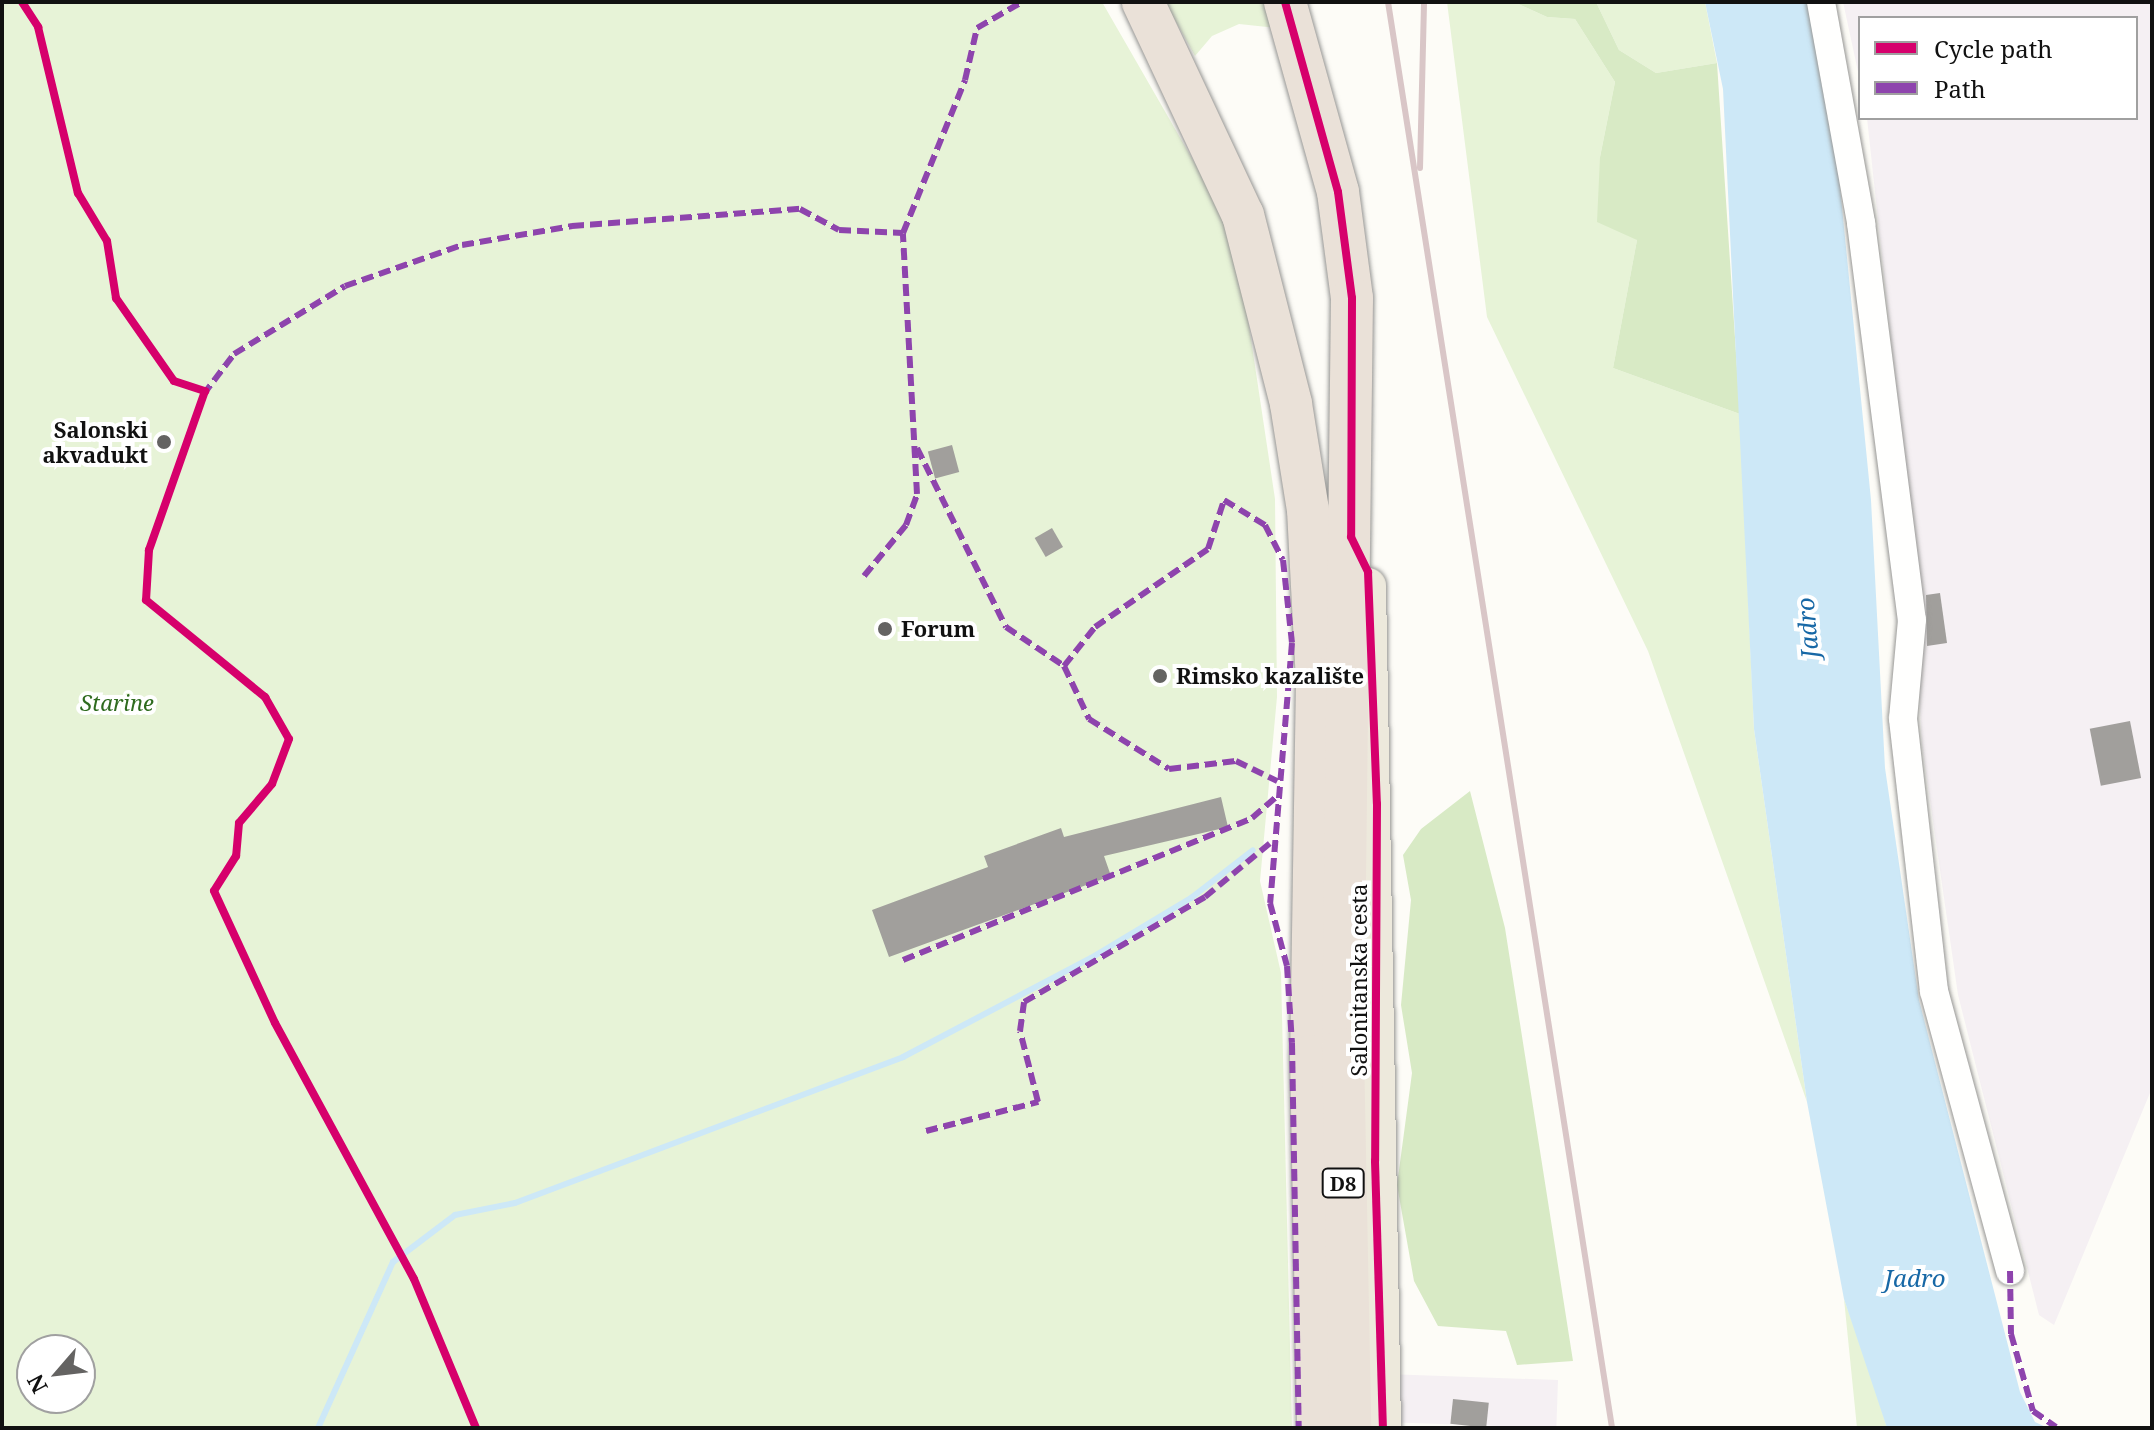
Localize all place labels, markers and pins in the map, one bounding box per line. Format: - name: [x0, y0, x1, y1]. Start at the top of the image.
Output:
- place label: Salonski akvadukt: [42, 416, 148, 468]
- marker: Salonski akvadukt: [155, 433, 173, 451]
- place label: Forum: [901, 616, 975, 642]
- marker: Forum: [876, 620, 894, 638]
- place label: Rimsko kazalište: [1176, 663, 1364, 689]
- marker: Rimsko kazalište: [1151, 667, 1169, 685]

